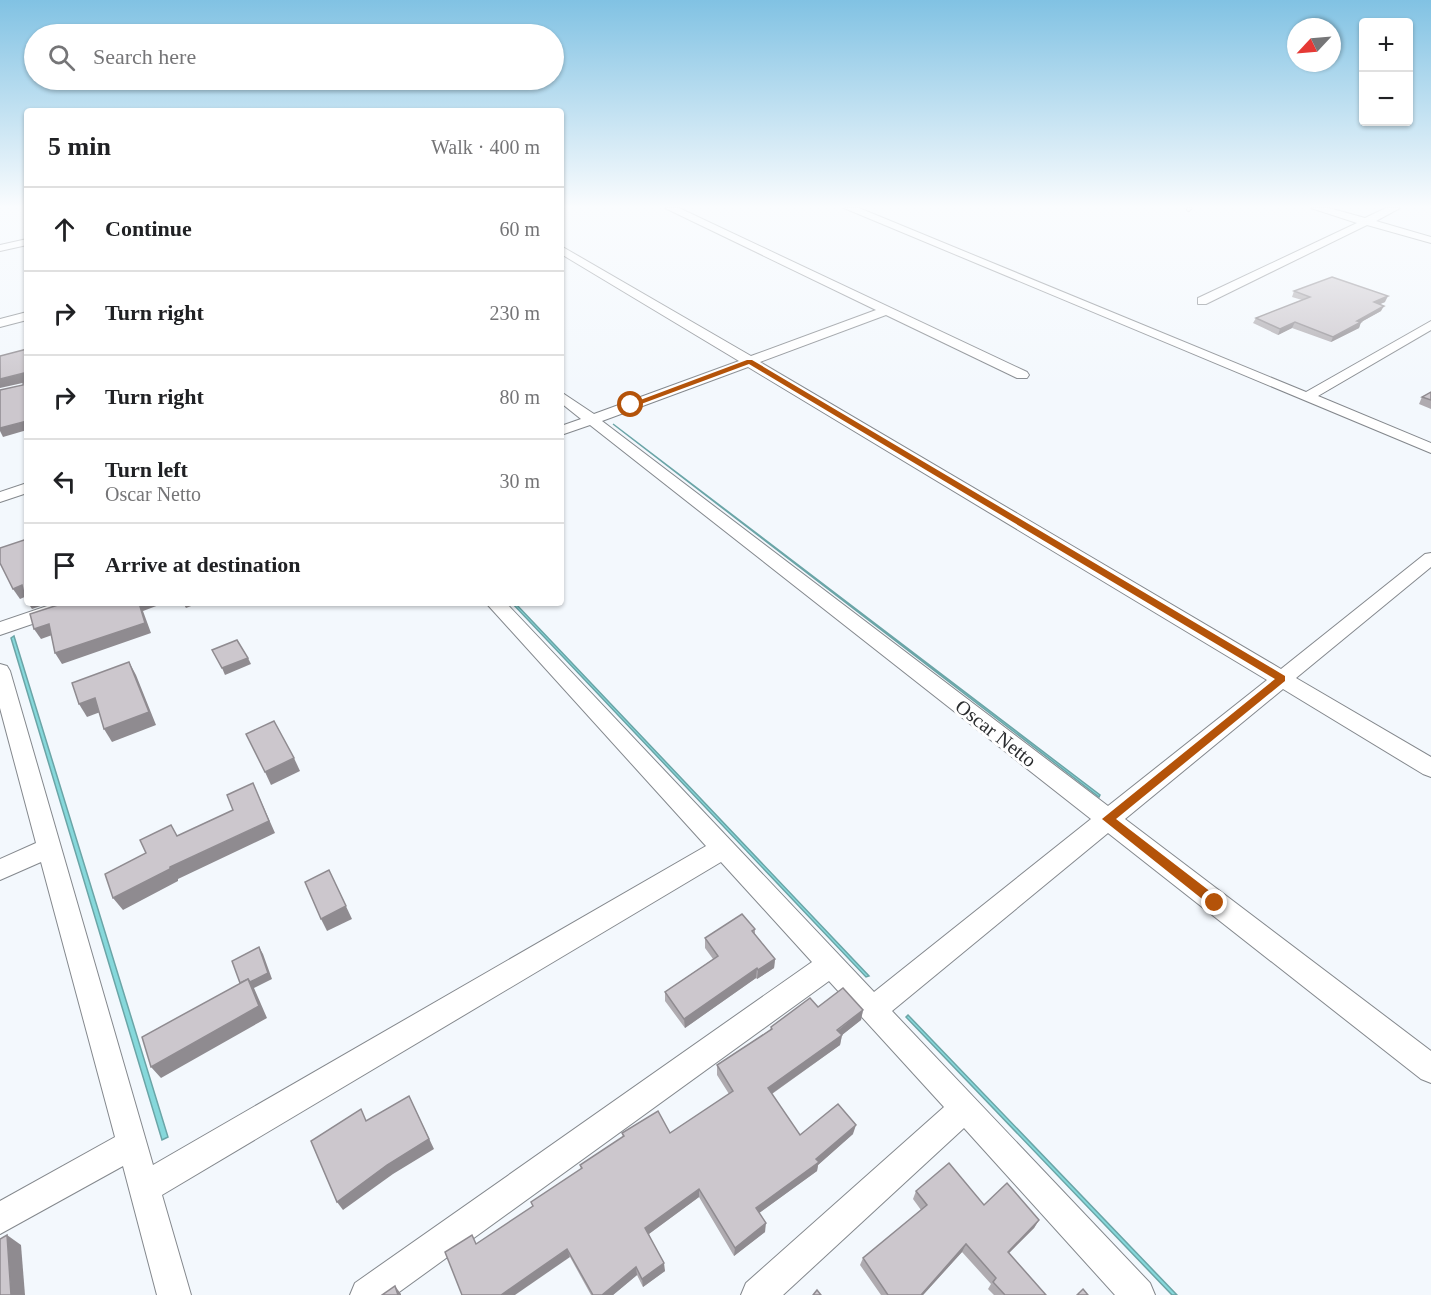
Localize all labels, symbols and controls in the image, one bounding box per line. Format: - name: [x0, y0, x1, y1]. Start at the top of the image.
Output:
- north arrow: [1287, 18, 1341, 72]
- map controls: [1359, 18, 1413, 126]
- button: +: [1359, 18, 1413, 72]
- search box: [24, 24, 564, 90]
- icon: search: [45, 41, 78, 74]
- text: Search here: [93, 44, 196, 69]
- button: −: [1359, 72, 1413, 126]
- text: 5 min: [48, 132, 111, 161]
- text: Walk · 400 m: [431, 136, 540, 158]
- icon: ahead: [48, 213, 81, 246]
- text: Continue: [105, 216, 192, 241]
- text: 60 m: [499, 218, 540, 240]
- icon: right: [48, 297, 81, 330]
- text: Turn right: [105, 300, 204, 325]
- text: 230 m: [489, 302, 540, 324]
- icon: right: [48, 381, 81, 414]
- text: Turn right: [105, 384, 204, 409]
- text: 80 m: [499, 386, 540, 408]
- route start: [617, 391, 643, 417]
- text: Turn left: [105, 457, 188, 482]
- icon: left: [48, 465, 81, 498]
- text: 30 m: [499, 470, 540, 492]
- text: Oscar Netto: [105, 483, 201, 505]
- icon: arrive: [48, 549, 81, 582]
- text: Arrive at destination: [105, 552, 301, 577]
- street label: Oscar Netto: [951, 695, 1041, 771]
- route end: [1201, 889, 1227, 915]

